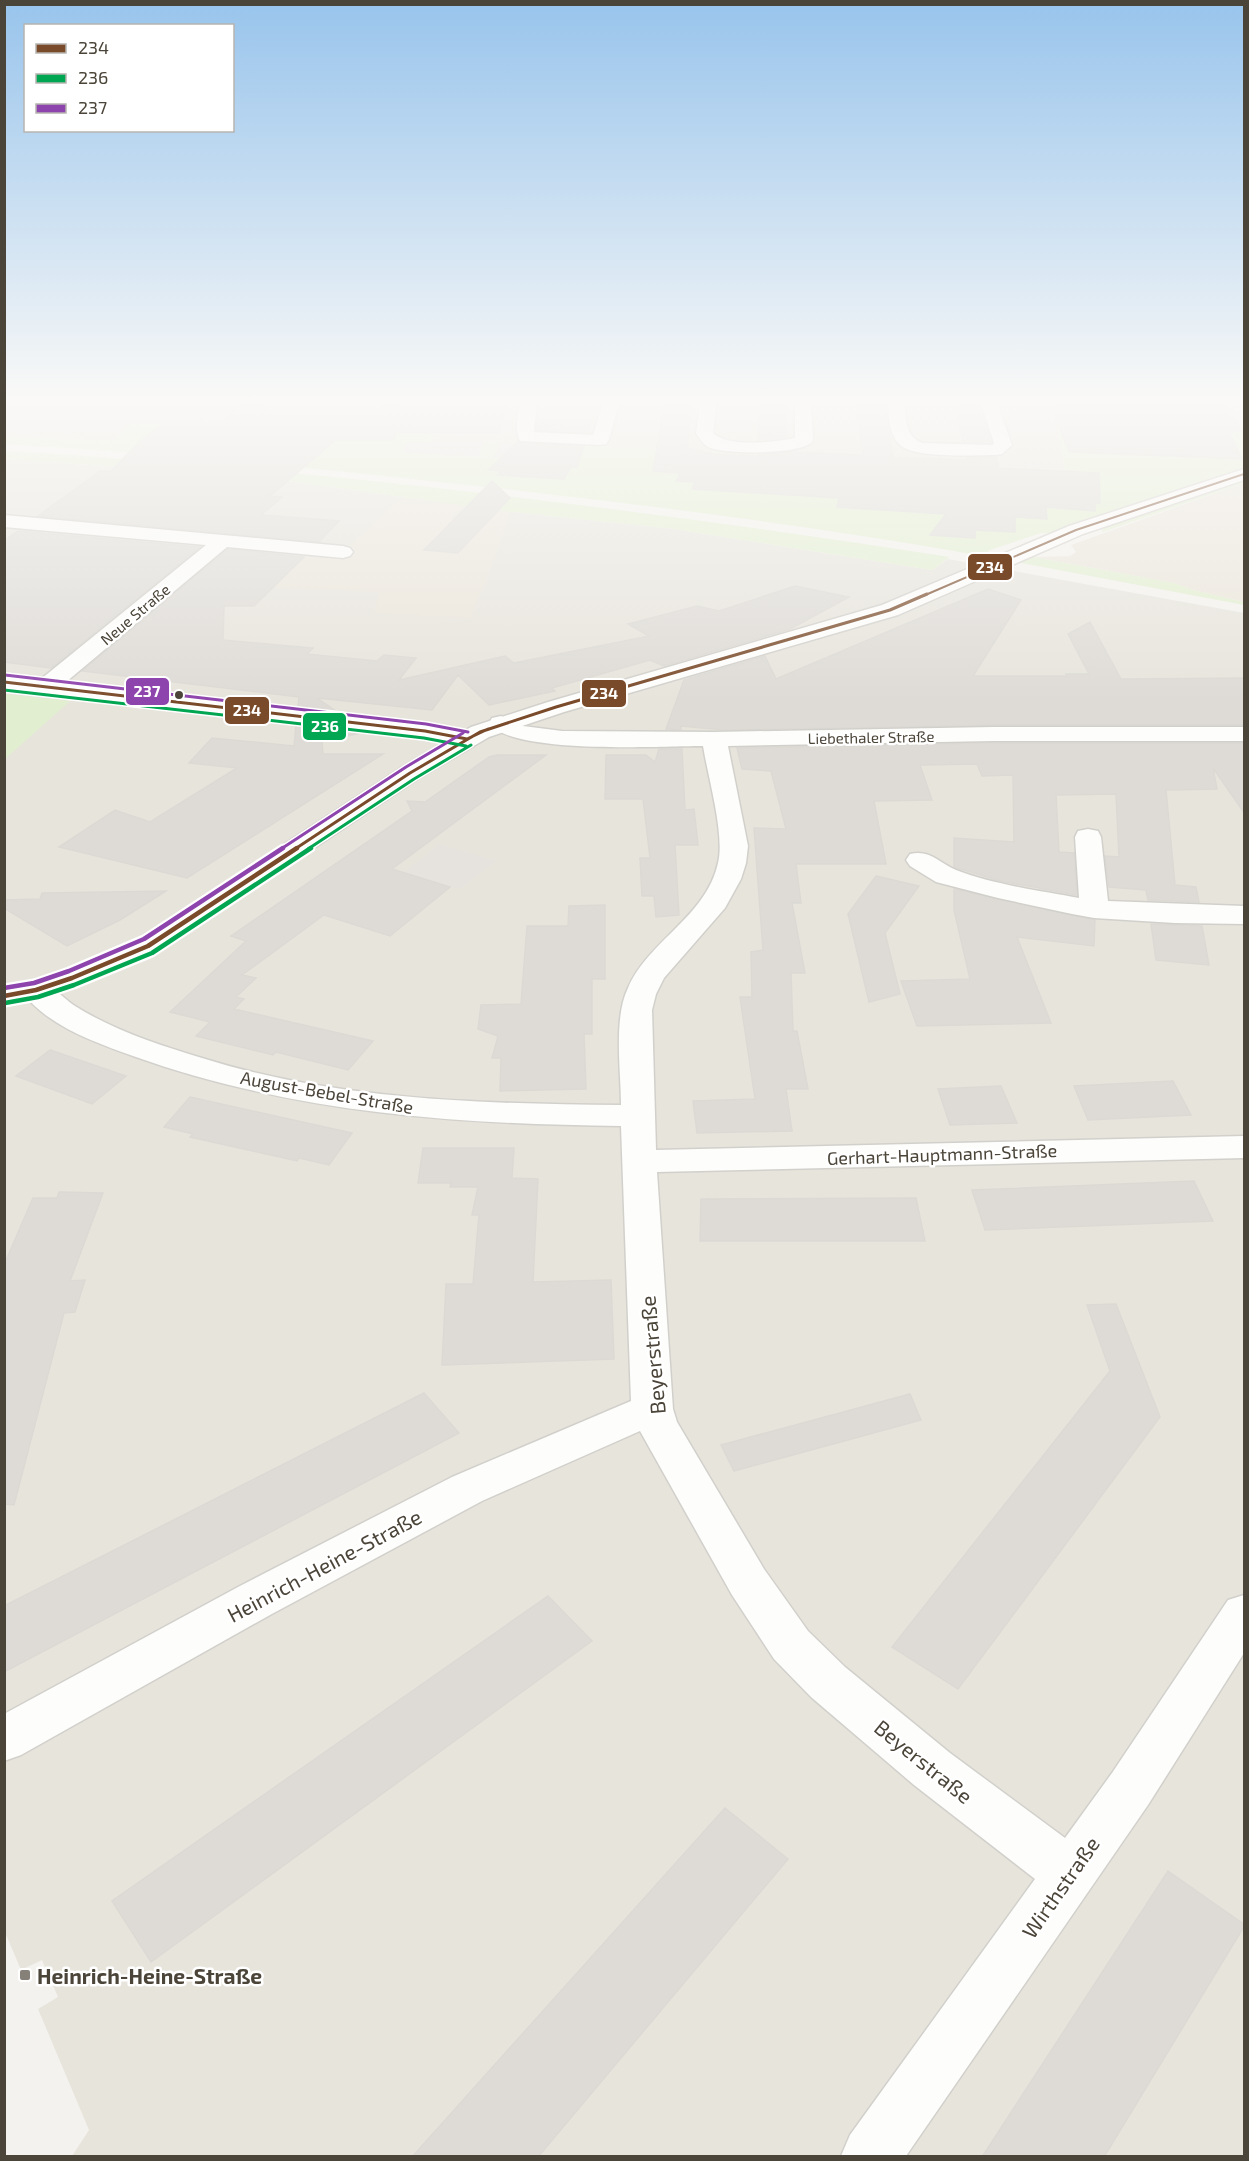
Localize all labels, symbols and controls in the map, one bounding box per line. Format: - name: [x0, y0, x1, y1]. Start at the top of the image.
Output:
- legend: [24, 24, 234, 132]
- text: 234: [78, 36, 109, 58]
- text: 236: [78, 66, 108, 88]
- text: 237: [78, 96, 107, 118]
- line badge: 234: [967, 553, 1013, 581]
- text: 234: [976, 557, 1004, 576]
- street label: Neue Straße: [97, 580, 173, 648]
- line badge: 237: [125, 677, 170, 706]
- line badge: 234: [581, 679, 627, 708]
- text: 237: [134, 681, 161, 700]
- text: 234: [590, 683, 618, 702]
- unlabelled marker: [173, 689, 185, 701]
- line badge: 234: [224, 696, 270, 725]
- text: 234: [233, 700, 261, 719]
- line badge: 236: [302, 712, 347, 741]
- text: 236: [311, 716, 339, 735]
- street label: Liebethaler Straße: [807, 727, 935, 747]
- street label: August-Bebel-Straße: [239, 1066, 415, 1118]
- street label: Gerhart-Hauptmann-Straße: [827, 1139, 1057, 1169]
- street label: Beyerstraße: [634, 1295, 670, 1415]
- street label: Heinrich-Heine-Straße: [223, 1503, 425, 1627]
- street label: Beyerstraße: [870, 1714, 978, 1808]
- street label: Wirthstraße: [1016, 1832, 1104, 1942]
- place label: Heinrich-Heine-Straße: [37, 1963, 262, 1988]
- marker: Heinrich-Heine-Straße: [18, 1968, 32, 1982]

